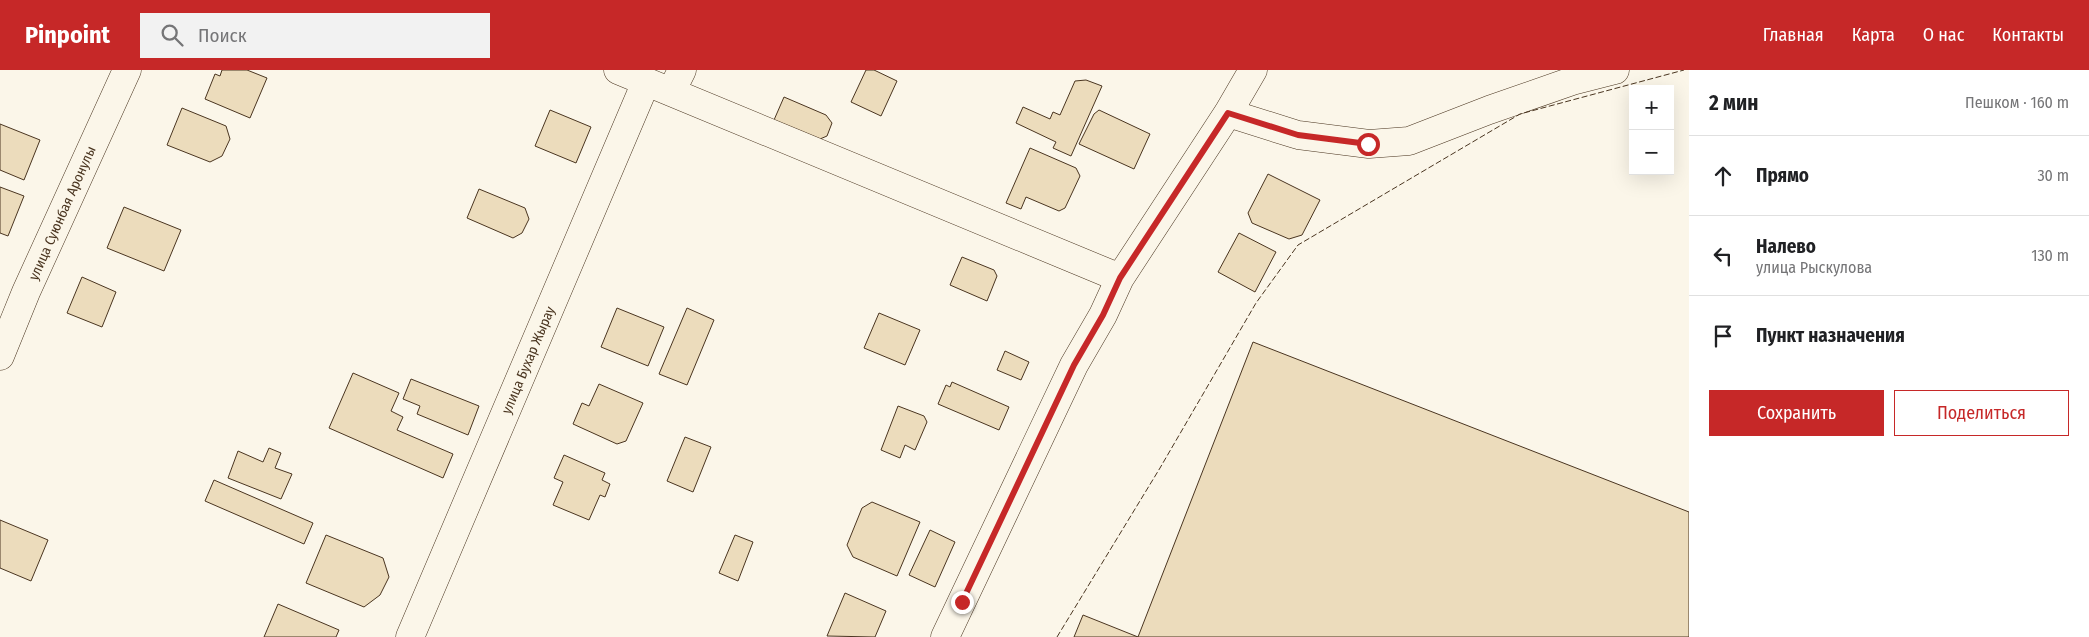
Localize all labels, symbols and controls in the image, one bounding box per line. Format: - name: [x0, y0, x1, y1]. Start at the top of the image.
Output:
- search box: [140, 13, 490, 58]
- text: Pinpoint: [25, 21, 110, 49]
- icon: search: [158, 21, 186, 49]
- text: Поиск: [198, 24, 247, 47]
- text: Главная: [1763, 24, 1824, 46]
- text: Карта: [1852, 24, 1895, 46]
- text: О нас: [1923, 24, 1964, 46]
- text: Контакты: [1992, 24, 2064, 46]
- map controls: [1629, 85, 1674, 175]
- button: +: [1629, 85, 1674, 130]
- text: 2 мин: [1709, 90, 1758, 116]
- text: Пешком · 160 m: [1965, 93, 2069, 112]
- button: −: [1629, 130, 1674, 175]
- route start: [1357, 133, 1380, 156]
- street label: улица Суюнбая Аронулы: [25, 144, 100, 283]
- icon: ahead: [1709, 162, 1737, 190]
- text: Прямо: [1756, 164, 1809, 187]
- text: 30 m: [2037, 166, 2069, 185]
- text: Налево: [1756, 235, 1816, 258]
- icon: left: [1709, 242, 1737, 270]
- text: 130 m: [2031, 246, 2069, 265]
- text: улица Рыскулова: [1756, 258, 1872, 277]
- street label: улица Бухар Жырау: [498, 303, 559, 417]
- icon: arrive: [1709, 322, 1737, 350]
- text: Пункт назначения: [1756, 324, 1905, 347]
- button: Сохранить: [1709, 390, 1884, 436]
- button: Поделиться: [1894, 390, 2069, 436]
- route end: [951, 591, 974, 614]

